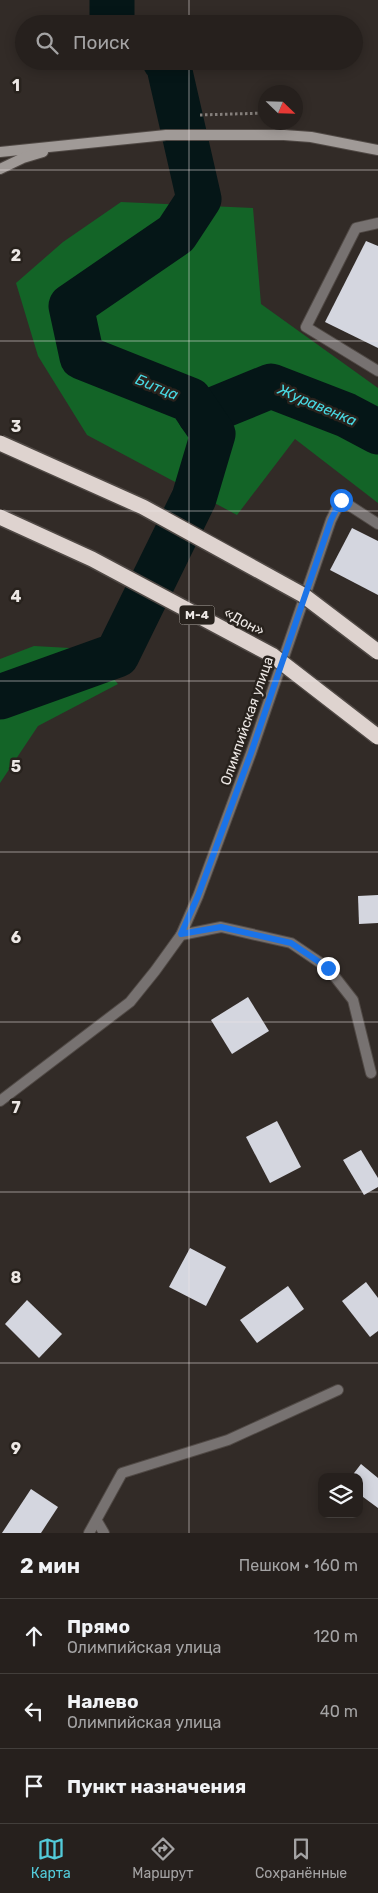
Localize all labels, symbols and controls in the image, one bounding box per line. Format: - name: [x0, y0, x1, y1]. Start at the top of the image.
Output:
- search box: [15, 15, 363, 70]
- icon: search: [33, 29, 61, 57]
- text: Поиск: [73, 31, 130, 54]
- text: 1: [12, 76, 20, 95]
- north arrow: [258, 85, 303, 130]
- text: 2: [11, 246, 21, 265]
- water label: Битца: [133, 370, 181, 404]
- water label: Журавенка: [275, 380, 360, 430]
- text: 3: [11, 417, 21, 436]
- route start: [330, 489, 353, 512]
- text: 4: [11, 587, 22, 606]
- street label: «Дон»: [221, 604, 267, 640]
- road number: М-4: [180, 606, 214, 624]
- street label: Олимпийская улица: [217, 654, 277, 788]
- text: 5: [11, 757, 21, 776]
- text: 6: [11, 928, 21, 947]
- route end: [317, 957, 340, 980]
- text: 7: [11, 1098, 21, 1117]
- text: 8: [11, 1268, 22, 1287]
- text: 9: [11, 1439, 21, 1458]
- map controls: [318, 1473, 363, 1518]
- button: layers: [318, 1473, 363, 1518]
- text: 2 мин: [20, 1553, 80, 1578]
- text: Пешком · 160 m: [239, 1556, 358, 1575]
- text: Прямо: [67, 1615, 130, 1638]
- icon: ahead: [20, 1622, 48, 1650]
- text: 120 m: [313, 1627, 358, 1646]
- text: Олимпийская улица: [67, 1638, 221, 1657]
- text: Налево: [67, 1690, 139, 1713]
- icon: left: [20, 1697, 48, 1725]
- text: 40 m: [320, 1702, 358, 1721]
- text: Олимпийская улица: [67, 1713, 221, 1732]
- icon: arrive: [20, 1772, 48, 1800]
- text: Пункт назначения: [67, 1775, 246, 1798]
- tab: Карта: [31, 1835, 71, 1882]
- tab: Маршрут: [132, 1835, 193, 1882]
- tab: Сохранённые: [255, 1835, 347, 1882]

